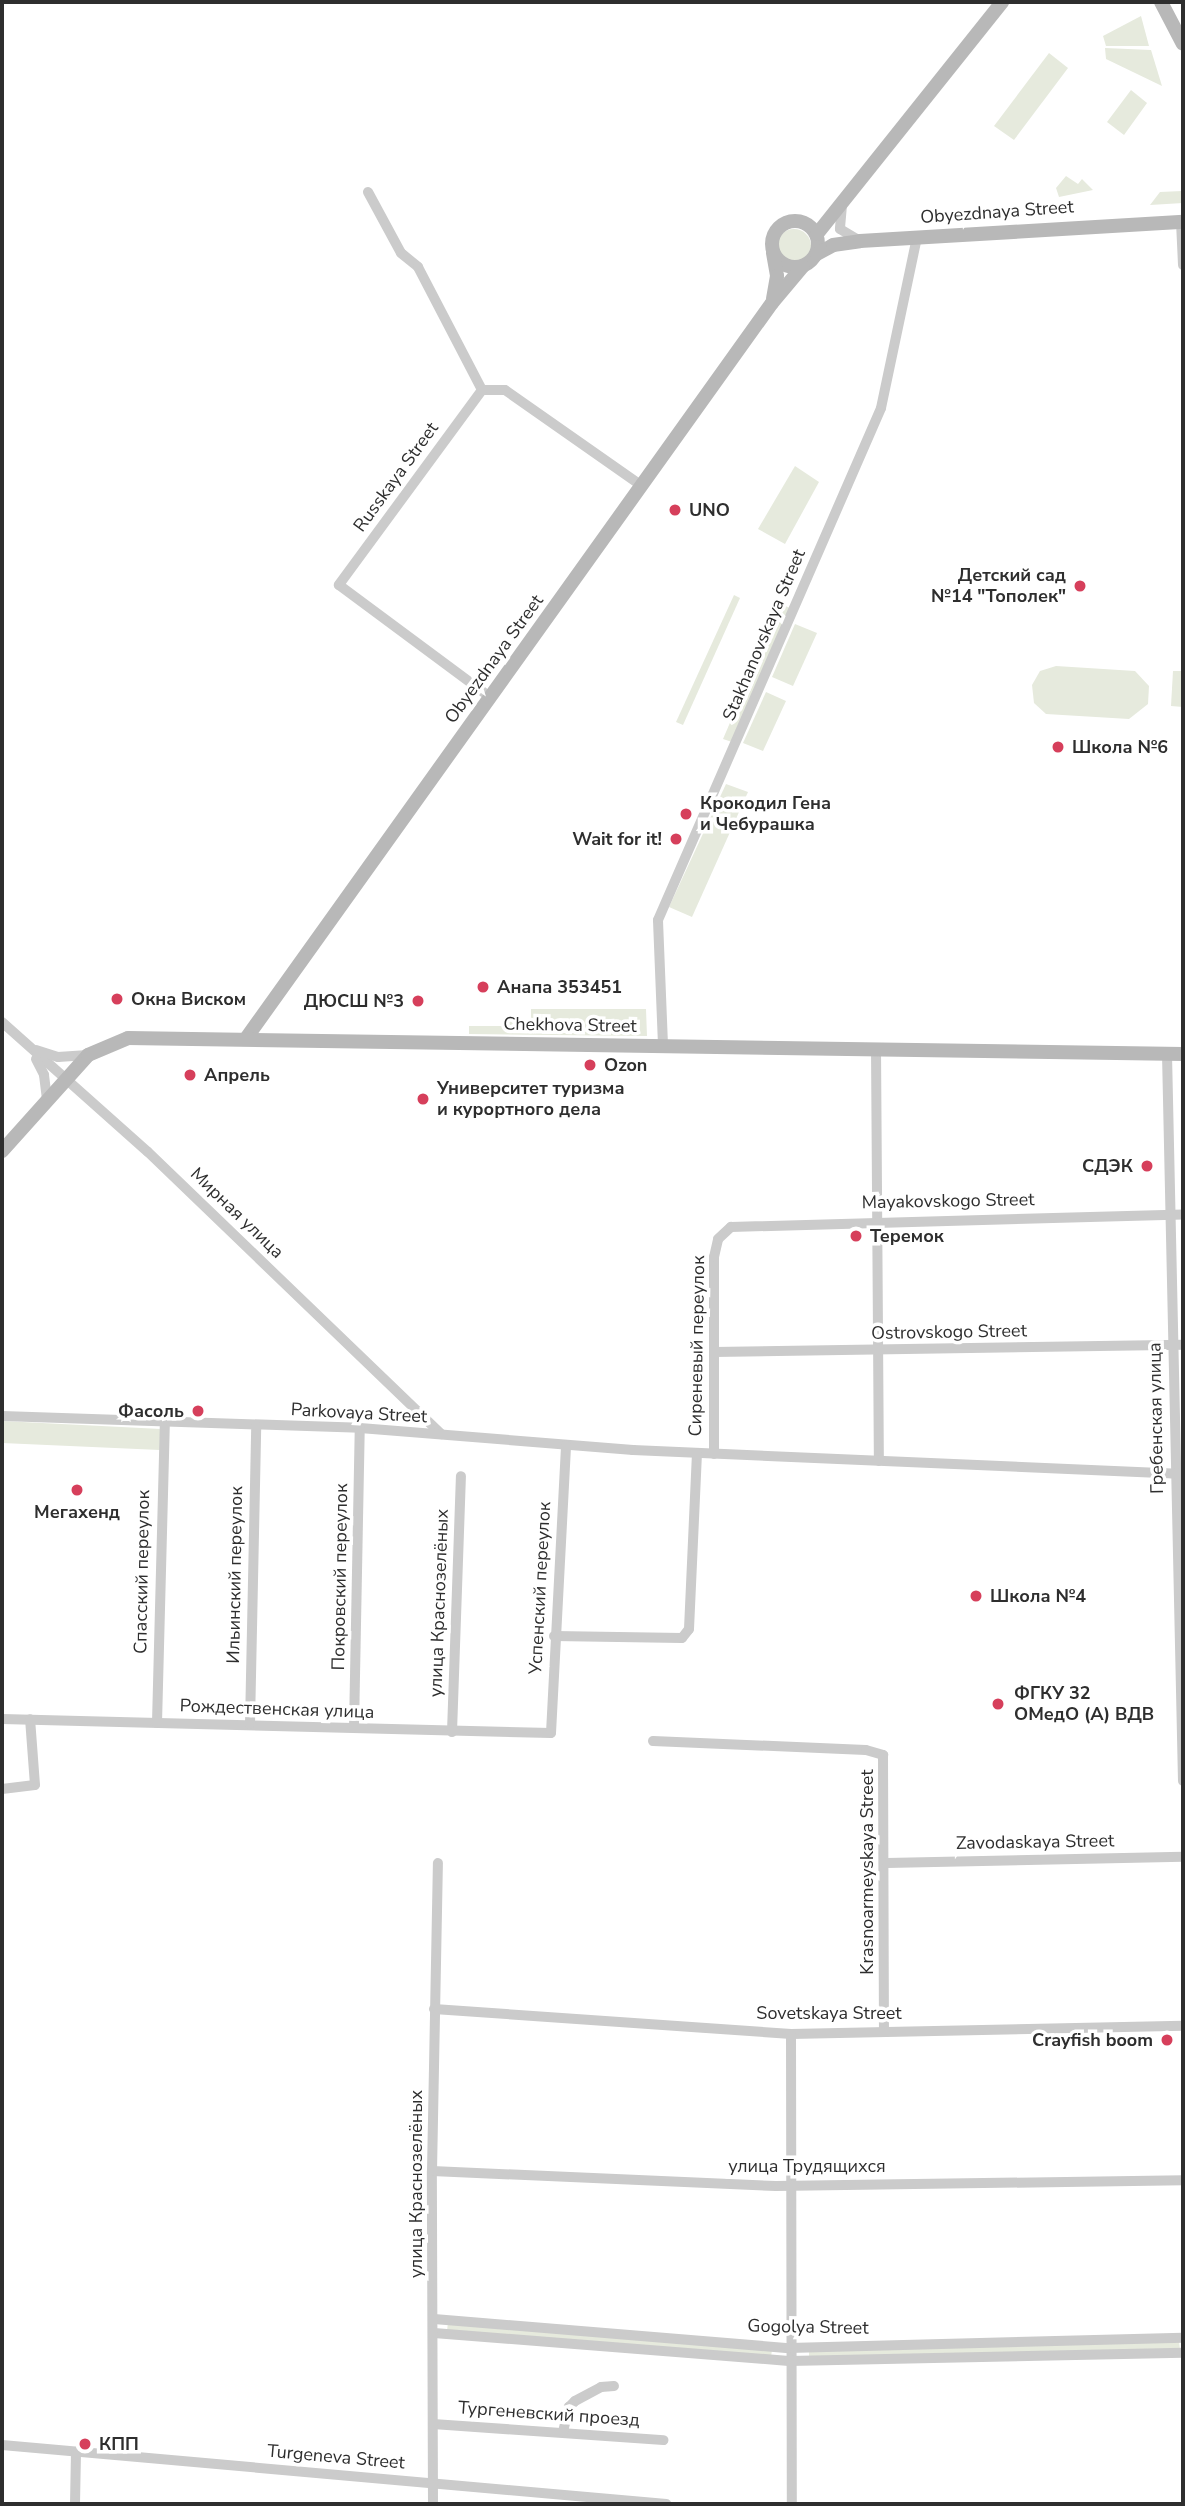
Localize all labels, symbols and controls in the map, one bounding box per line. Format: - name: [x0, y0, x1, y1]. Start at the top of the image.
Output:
- street label: Obyezdnaya Street: [920, 196, 1074, 228]
- street label: Russkaya Street: [349, 418, 443, 536]
- place label: UNO: [689, 499, 730, 521]
- marker: UNO: [667, 502, 683, 518]
- street label: Stakhanovskaya Street: [718, 546, 810, 724]
- place label: Детский сад №14 "Тополек": [931, 565, 1066, 608]
- marker: Детский сад №14 "Тополек": [1072, 578, 1088, 594]
- street label: Obyezdnaya Street: [440, 591, 548, 727]
- place label: Школа №6: [1072, 736, 1168, 758]
- marker: Школа №6: [1050, 739, 1066, 755]
- place label: Крокодил Гена и Чебурашка: [700, 793, 831, 836]
- marker: Крокодил Гена и Чебурашка: [678, 806, 694, 822]
- place label: Wait for it!: [572, 828, 662, 850]
- marker: Wait for it!: [668, 831, 684, 847]
- place label: Анапа 353451: [497, 976, 622, 998]
- marker: Анапа 353451: [475, 979, 491, 995]
- place label: Окна Виском: [131, 988, 246, 1010]
- place label: ДЮСШ №3: [304, 990, 404, 1012]
- marker: Окна Виском: [109, 991, 125, 1007]
- marker: ДЮСШ №3: [410, 993, 426, 1009]
- street label: Chekhova Street: [503, 1013, 637, 1037]
- place label: Ozon: [604, 1054, 647, 1076]
- marker: Ozon: [582, 1057, 598, 1073]
- place label: Апрель: [204, 1064, 270, 1086]
- marker: Апрель: [182, 1067, 198, 1083]
- place label: Университет туризма и курортного дела: [437, 1078, 625, 1120]
- marker: Университет туризма и курортного дела: [415, 1091, 431, 1107]
- place label: СДЭК: [1082, 1155, 1133, 1177]
- marker: СДЭК: [1139, 1158, 1155, 1174]
- street label: Мирная улица: [186, 1163, 288, 1263]
- street label: Mayakovskogo Street: [861, 1189, 1035, 1213]
- place label: Теремок: [870, 1225, 944, 1247]
- marker: Теремок: [848, 1228, 864, 1244]
- street label: Сиреневый переулок: [685, 1255, 709, 1437]
- street label: Ostrovskogo Street: [871, 1320, 1027, 1344]
- street label: Гребенская улица: [1144, 1342, 1168, 1494]
- street label: Parkovaya Street: [290, 1399, 428, 1427]
- place label: Фасоль: [118, 1400, 184, 1422]
- marker: Фасоль: [190, 1403, 206, 1419]
- marker: Мегахенд: [69, 1482, 85, 1498]
- street label: Покровский переулок: [328, 1483, 352, 1671]
- street label: Ильинский переулок: [223, 1486, 247, 1664]
- street label: Спасский переулок: [130, 1490, 154, 1654]
- place label: Мегахенд: [34, 1501, 120, 1523]
- street label: Успенский переулок: [525, 1501, 555, 1675]
- street label: улица Краснозелёных: [425, 1509, 453, 1697]
- place label: Школа №4: [990, 1585, 1086, 1607]
- marker: Школа №4: [968, 1588, 984, 1604]
- place label: ФГКУ 32 ОМедО (А) ВДВ: [1014, 1683, 1154, 1726]
- marker: ФГКУ 32 ОМедО (А) ВДВ: [988, 1694, 1008, 1714]
- street label: Рождественская улица: [179, 1695, 375, 1723]
- street label: Krasnoarmeyskaya Street: [856, 1769, 878, 1975]
- street label: Zavodaskaya Street: [956, 1830, 1114, 1854]
- street label: Sovetskaya Street: [756, 2002, 902, 2024]
- place label: Crayfish boom: [1032, 2029, 1153, 2051]
- marker: Crayfish boom: [1159, 2032, 1175, 2048]
- street label: улица Краснозелёных: [405, 2090, 427, 2278]
- street label: улица Трудящихся: [728, 2155, 886, 2177]
- street label: Gogolya Street: [747, 2315, 869, 2339]
- street label: Тургеневский проезд: [457, 2397, 641, 2431]
- place label: КПП: [99, 2433, 139, 2455]
- marker: КПП: [77, 2436, 93, 2452]
- street label: Turgeneva Street: [266, 2440, 406, 2474]

